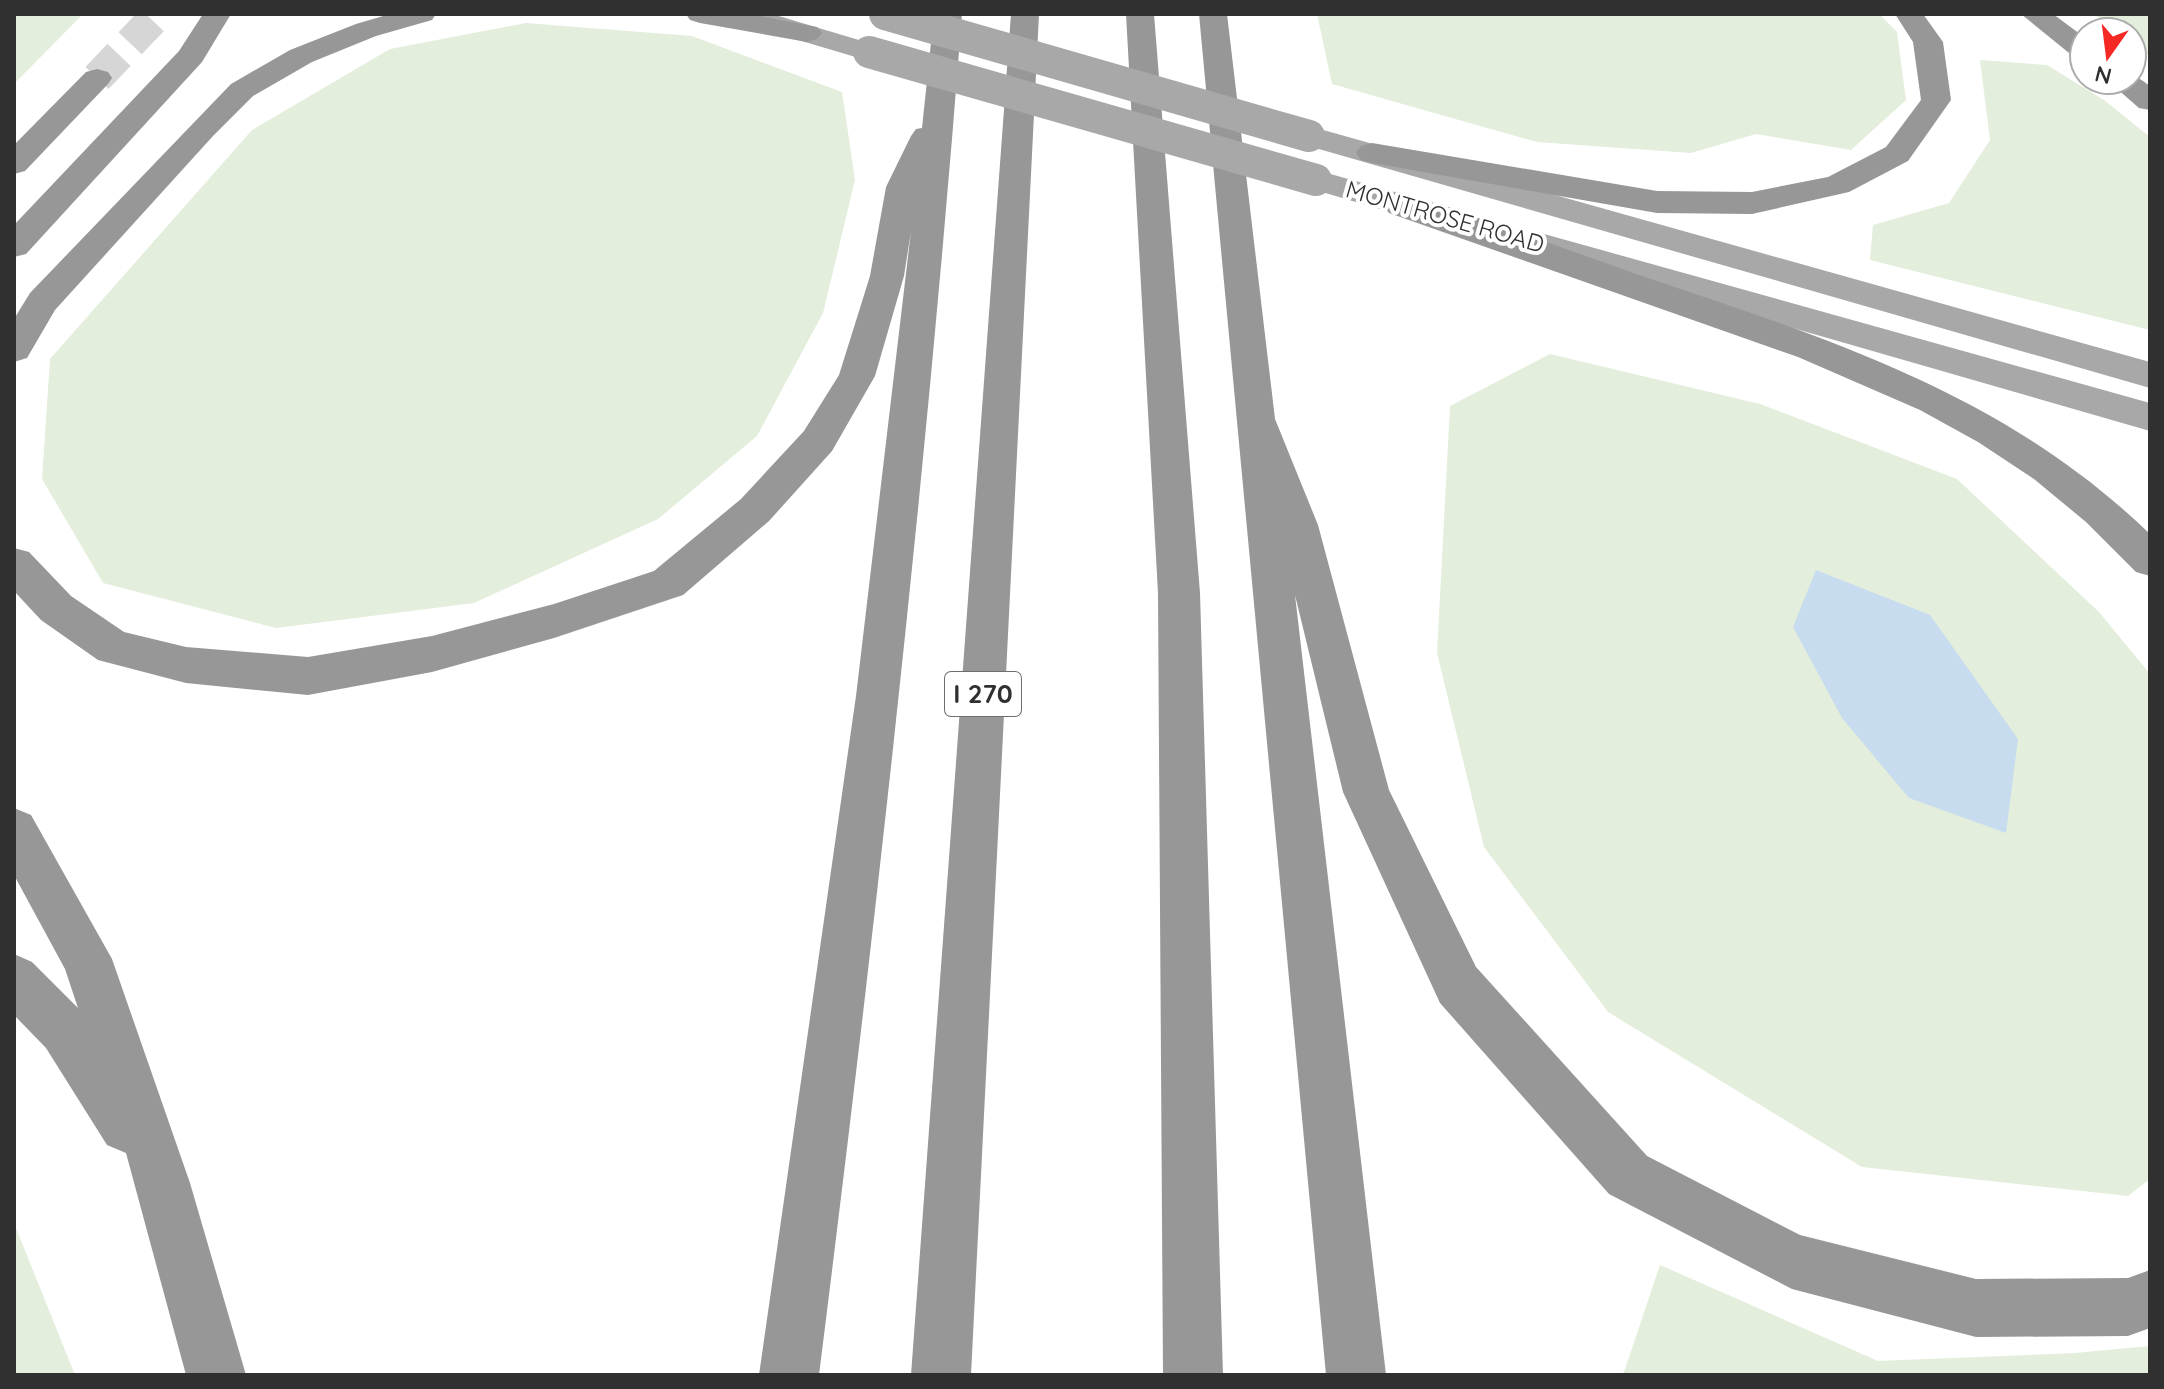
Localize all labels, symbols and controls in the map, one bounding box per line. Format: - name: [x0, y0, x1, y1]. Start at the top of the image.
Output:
- north arrow: [2068, 16, 2148, 96]
- text: N: [2092, 60, 2114, 91]
- street label: MONTROSE ROAD: [1343, 173, 1548, 259]
- road number: I 270: [945, 672, 1021, 716]

